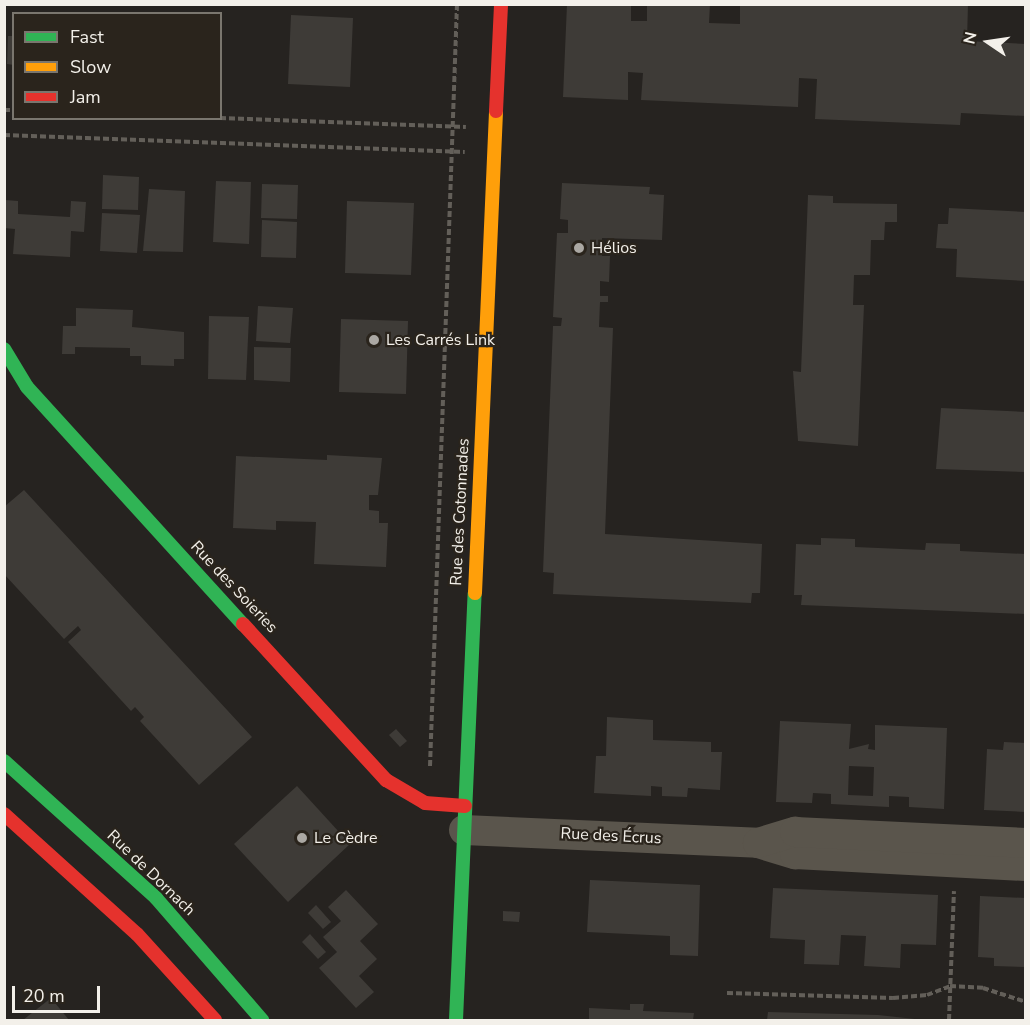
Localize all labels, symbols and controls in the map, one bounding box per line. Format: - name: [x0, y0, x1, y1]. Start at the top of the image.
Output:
- legend: [12, 12, 222, 120]
- north arrow: [958, 12, 1018, 72]
- text: Fast: [70, 25, 104, 49]
- text: N: [958, 30, 983, 46]
- text: Slow: [70, 55, 111, 79]
- text: Jam: [70, 85, 101, 109]
- place label: Hélios: [591, 238, 637, 258]
- marker: Hélios: [572, 241, 586, 255]
- place label: Les Carrés Link: [386, 330, 495, 350]
- marker: Les Carrés Link: [367, 333, 381, 347]
- street label: Rue des Cotonnades: [447, 438, 473, 586]
- street label: Rue des Soieries: [187, 537, 281, 637]
- street label: Rue des Écrus: [560, 824, 662, 848]
- street label: Rue de Dornach: [103, 826, 199, 920]
- place label: Le Cèdre: [314, 828, 377, 848]
- marker: Le Cèdre: [295, 831, 309, 845]
- scale bar: [15, 974, 104, 1012]
- text: 20 m: [23, 984, 65, 1008]

